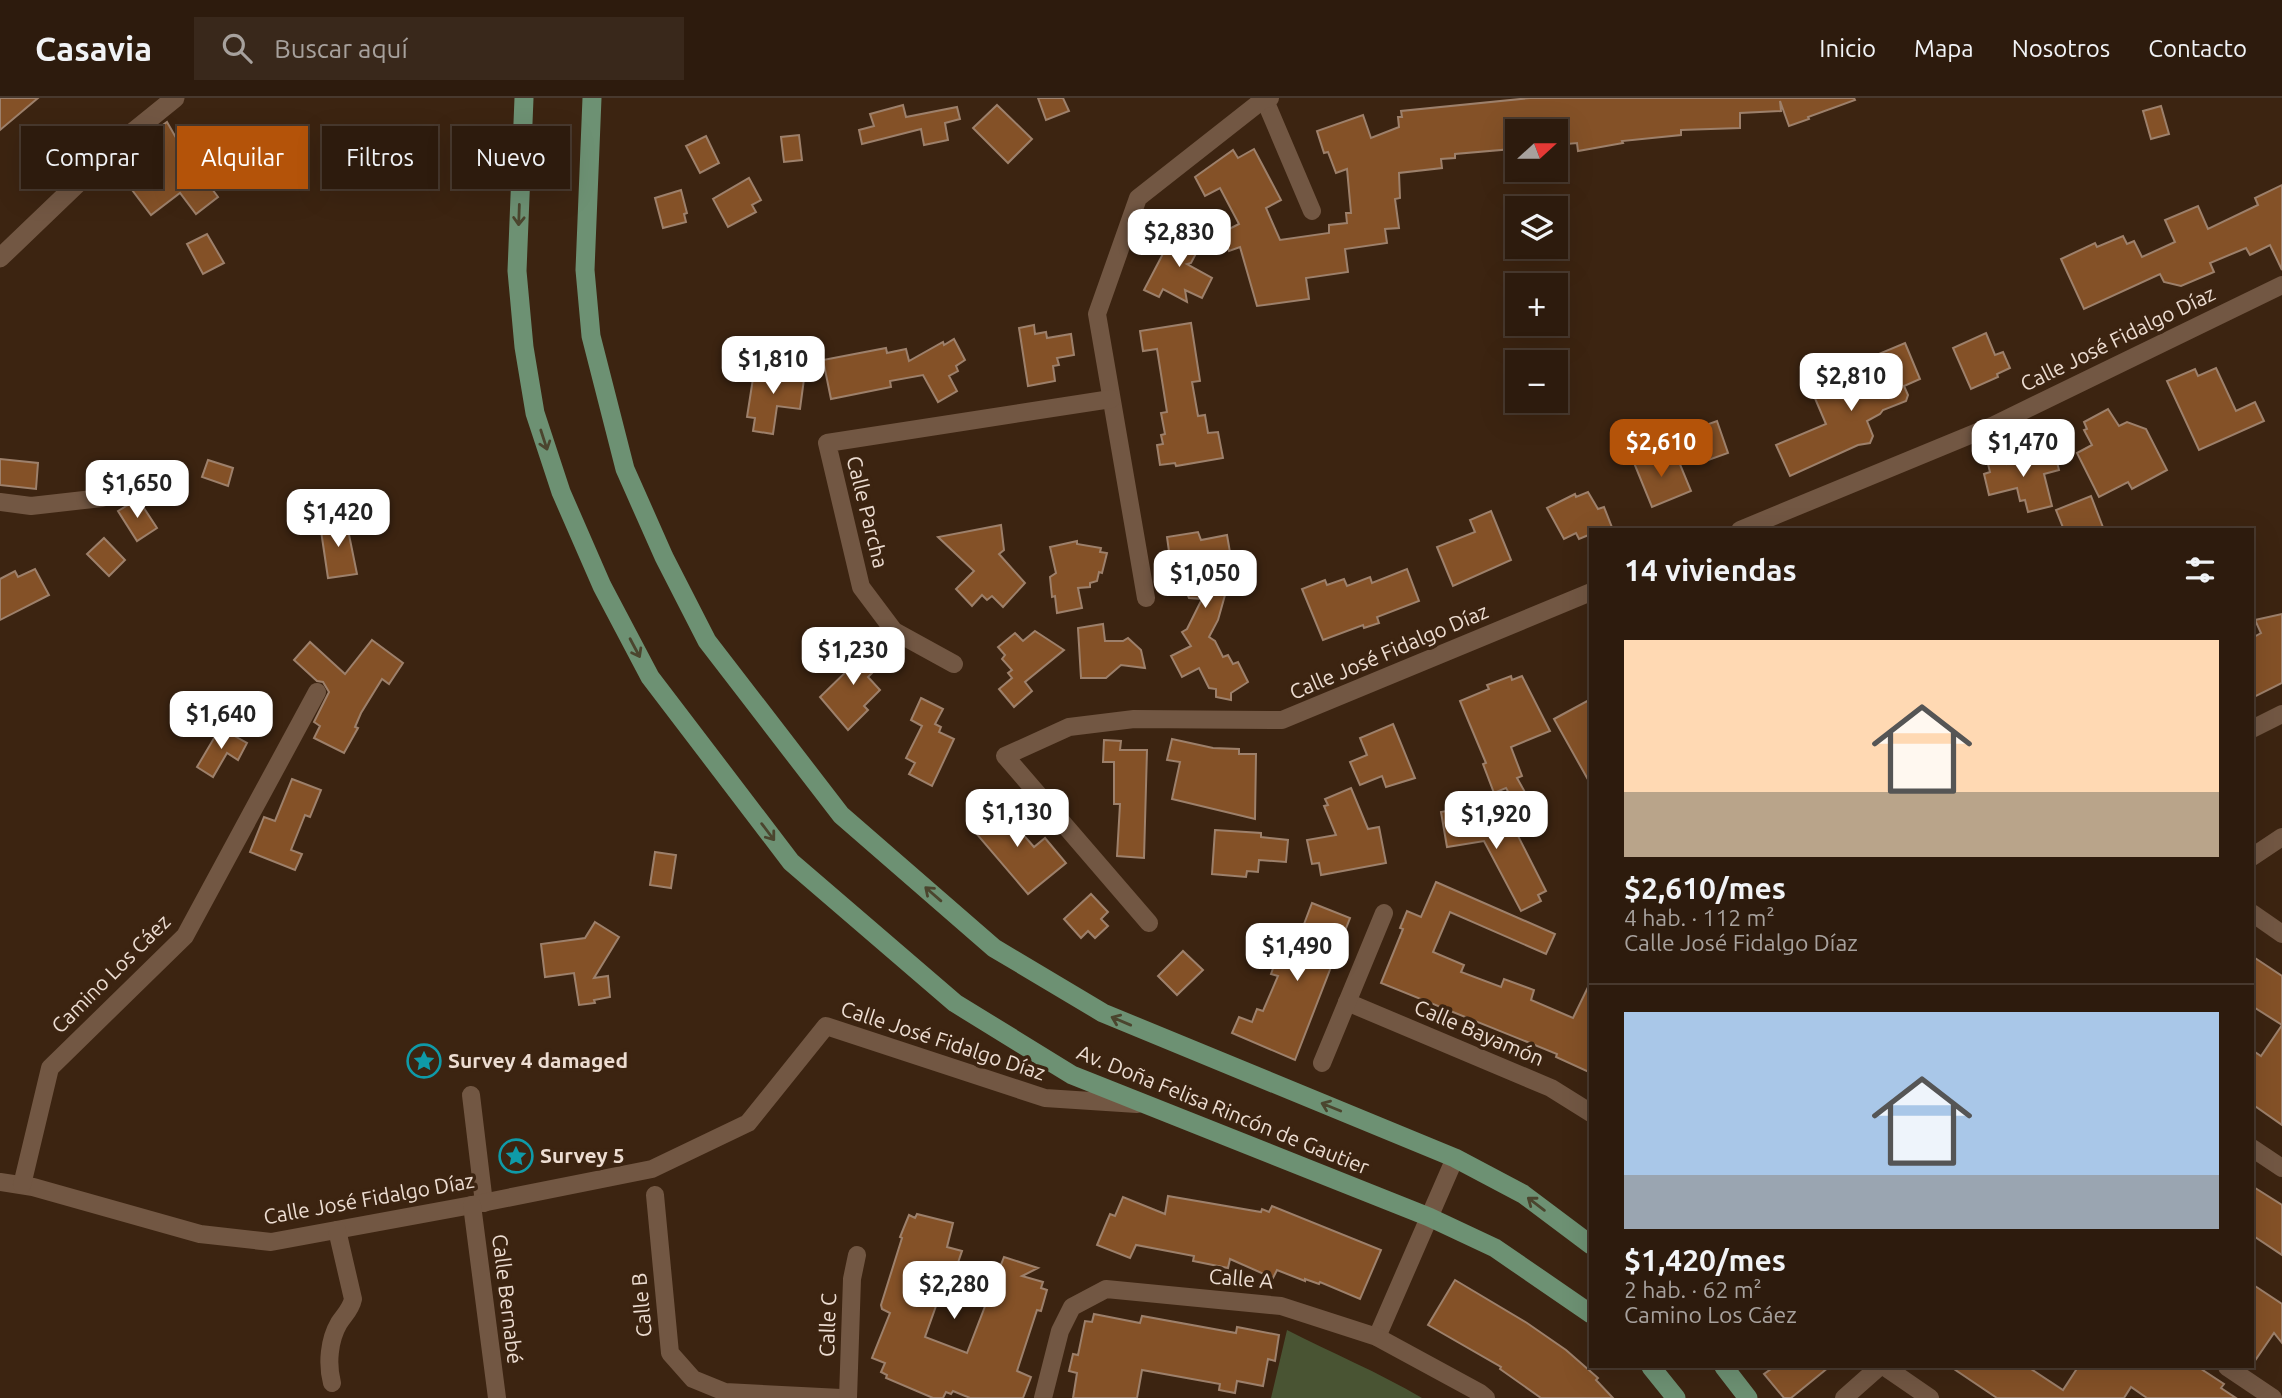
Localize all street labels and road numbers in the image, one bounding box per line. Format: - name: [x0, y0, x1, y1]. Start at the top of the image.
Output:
- street label: Calle José Fidalgo Díaz: [2016, 281, 2219, 396]
- street label: Calle Parcha: [842, 453, 893, 570]
- street label: Calle José Fidalgo Díaz: [1286, 598, 1492, 704]
- street label: Camino Los Cáez: [46, 909, 175, 1038]
- street label: Calle Bayamón: [1411, 994, 1548, 1070]
- street label: Calle José Fidalgo Díaz: [838, 996, 1049, 1084]
- street label: Av. Doña Felisa Rincón de Gautier: [1074, 1039, 1373, 1179]
- street label: Calle José Fidalgo Díaz: [262, 1168, 476, 1228]
- street label: Calle Bernabé: [488, 1233, 528, 1365]
- street label: Calle A: [1208, 1263, 1275, 1293]
- street label: Calle B: [626, 1272, 656, 1338]
- street label: Calle C: [814, 1292, 840, 1357]

